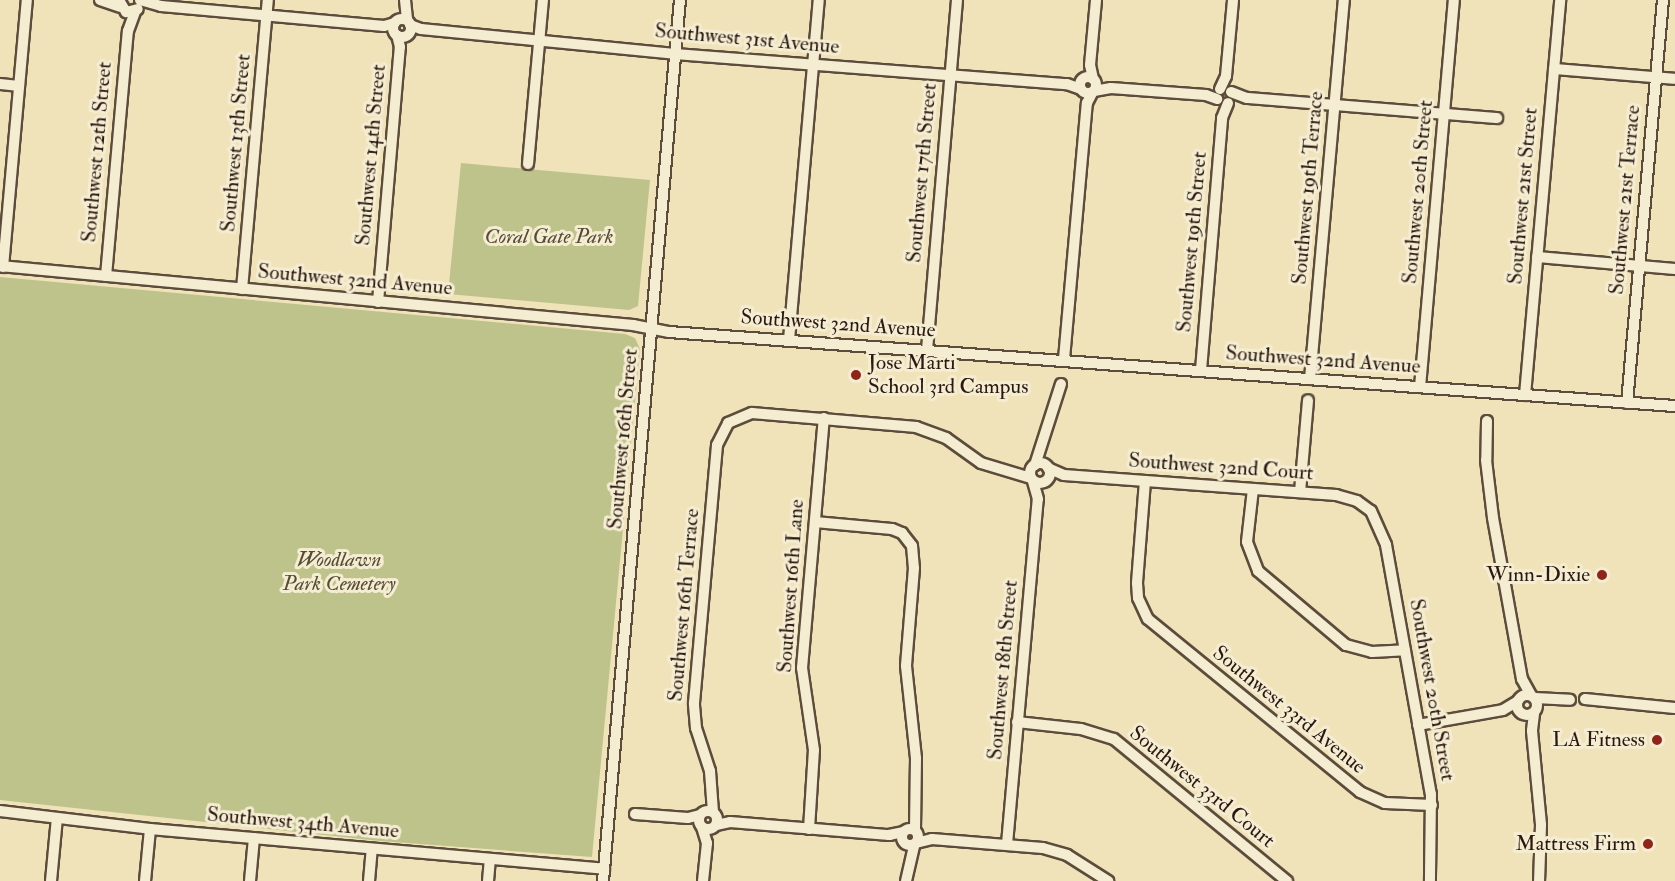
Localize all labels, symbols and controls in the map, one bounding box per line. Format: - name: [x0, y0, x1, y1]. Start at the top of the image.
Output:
- street label: Southwest 31st Avenue: [654, 18, 840, 60]
- street label: Southwest 13th Street: [216, 53, 256, 233]
- street label: Southwest 12th Street: [77, 61, 117, 243]
- street label: Southwest 14th Street: [351, 63, 391, 247]
- street label: Southwest 17th Street: [902, 82, 942, 264]
- street label: Southwest 19th Terrace: [1287, 90, 1329, 286]
- street label: Southwest 20th Street: [1397, 99, 1439, 285]
- street label: Southwest 21st Terrace: [1604, 104, 1646, 296]
- street label: Southwest 21st Street: [1503, 107, 1543, 285]
- street label: Southwest 19th Street: [1172, 151, 1212, 333]
- park label: Coral Gate Park: [484, 224, 614, 250]
- street label: Southwest 32nd Avenue: [257, 259, 453, 301]
- street label: Southwest 32nd Avenue: [740, 305, 936, 343]
- street label: Southwest 32nd Avenue: [1225, 341, 1421, 379]
- street label: Southwest 16th Street: [603, 348, 643, 530]
- place label: Jose Marti School 3rd Campus: [868, 350, 1028, 400]
- marker: Jose Marti School 3rd Campus: [849, 368, 863, 382]
- street label: Southwest 32nd Court: [1128, 448, 1314, 486]
- street label: Southwest 16th Lane: [772, 498, 810, 674]
- street label: Southwest 16th Terrace: [663, 507, 705, 703]
- park label: Woodlawn Park Cemetery: [282, 547, 396, 597]
- place label: Winn-Dixie: [1486, 562, 1590, 588]
- marker: Winn-Dixie: [1595, 568, 1609, 582]
- street label: Southwest 18th Street: [983, 579, 1023, 761]
- street label: Southwest 20th Street: [1404, 597, 1460, 783]
- street label: Southwest 33rd Avenue: [1207, 641, 1371, 779]
- street label: Southwest 33rd Court: [1124, 721, 1280, 853]
- place label: LA Fitness: [1552, 727, 1645, 753]
- marker: LA Fitness: [1650, 733, 1664, 747]
- street label: Southwest 34th Avenue: [206, 802, 400, 844]
- place label: Mattress Firm: [1515, 831, 1636, 857]
- marker: Mattress Firm: [1641, 837, 1655, 851]

